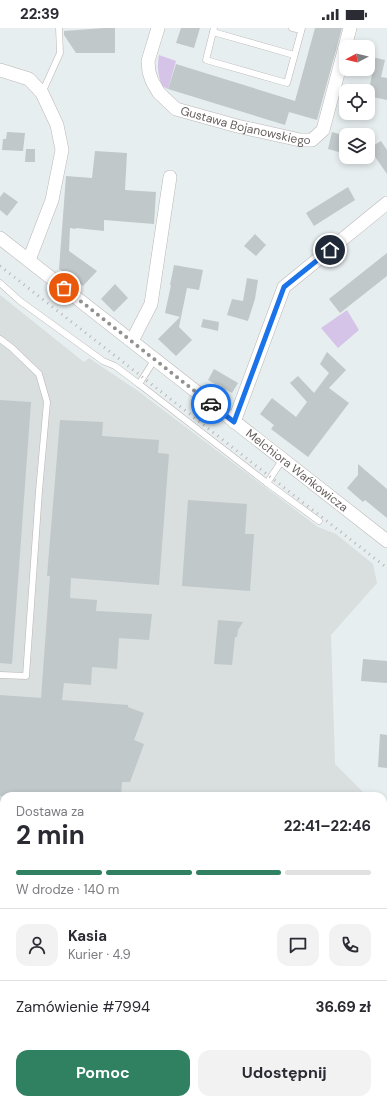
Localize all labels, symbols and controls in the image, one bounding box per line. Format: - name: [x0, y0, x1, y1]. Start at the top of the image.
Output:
- text: 22:39: [20, 4, 59, 24]
- north arrow: [339, 40, 375, 76]
- map controls: [339, 40, 375, 164]
- button: locate: [339, 84, 375, 120]
- street label: Gustawa Bojanowskiego: [179, 103, 311, 148]
- button: layers: [339, 128, 375, 164]
- pin: [313, 233, 347, 267]
- icon: home: [319, 239, 341, 261]
- pin: [47, 271, 81, 305]
- icon: bag: [53, 277, 75, 299]
- courier: [191, 384, 231, 424]
- icon: car: [200, 393, 222, 415]
- street label: Melchiora Wańkowicza: [242, 425, 351, 515]
- text: Dostawa za: [16, 803, 84, 820]
- text: 22:41–22:46: [284, 816, 371, 836]
- text: 2 min: [16, 818, 85, 852]
- text: W drodze · 140 m: [16, 881, 119, 898]
- button: person: [16, 924, 58, 966]
- button: chat: [277, 924, 319, 966]
- button: phone: [329, 924, 371, 966]
- text: Kasia: [68, 926, 107, 946]
- text: Kurier · 4.9: [68, 946, 131, 963]
- text: Zamówienie #7994: [16, 997, 150, 1017]
- text: 36.69 zł: [316, 997, 371, 1017]
- button: Pomoc: [16, 1050, 190, 1096]
- button: Udostępnij: [198, 1050, 371, 1096]

